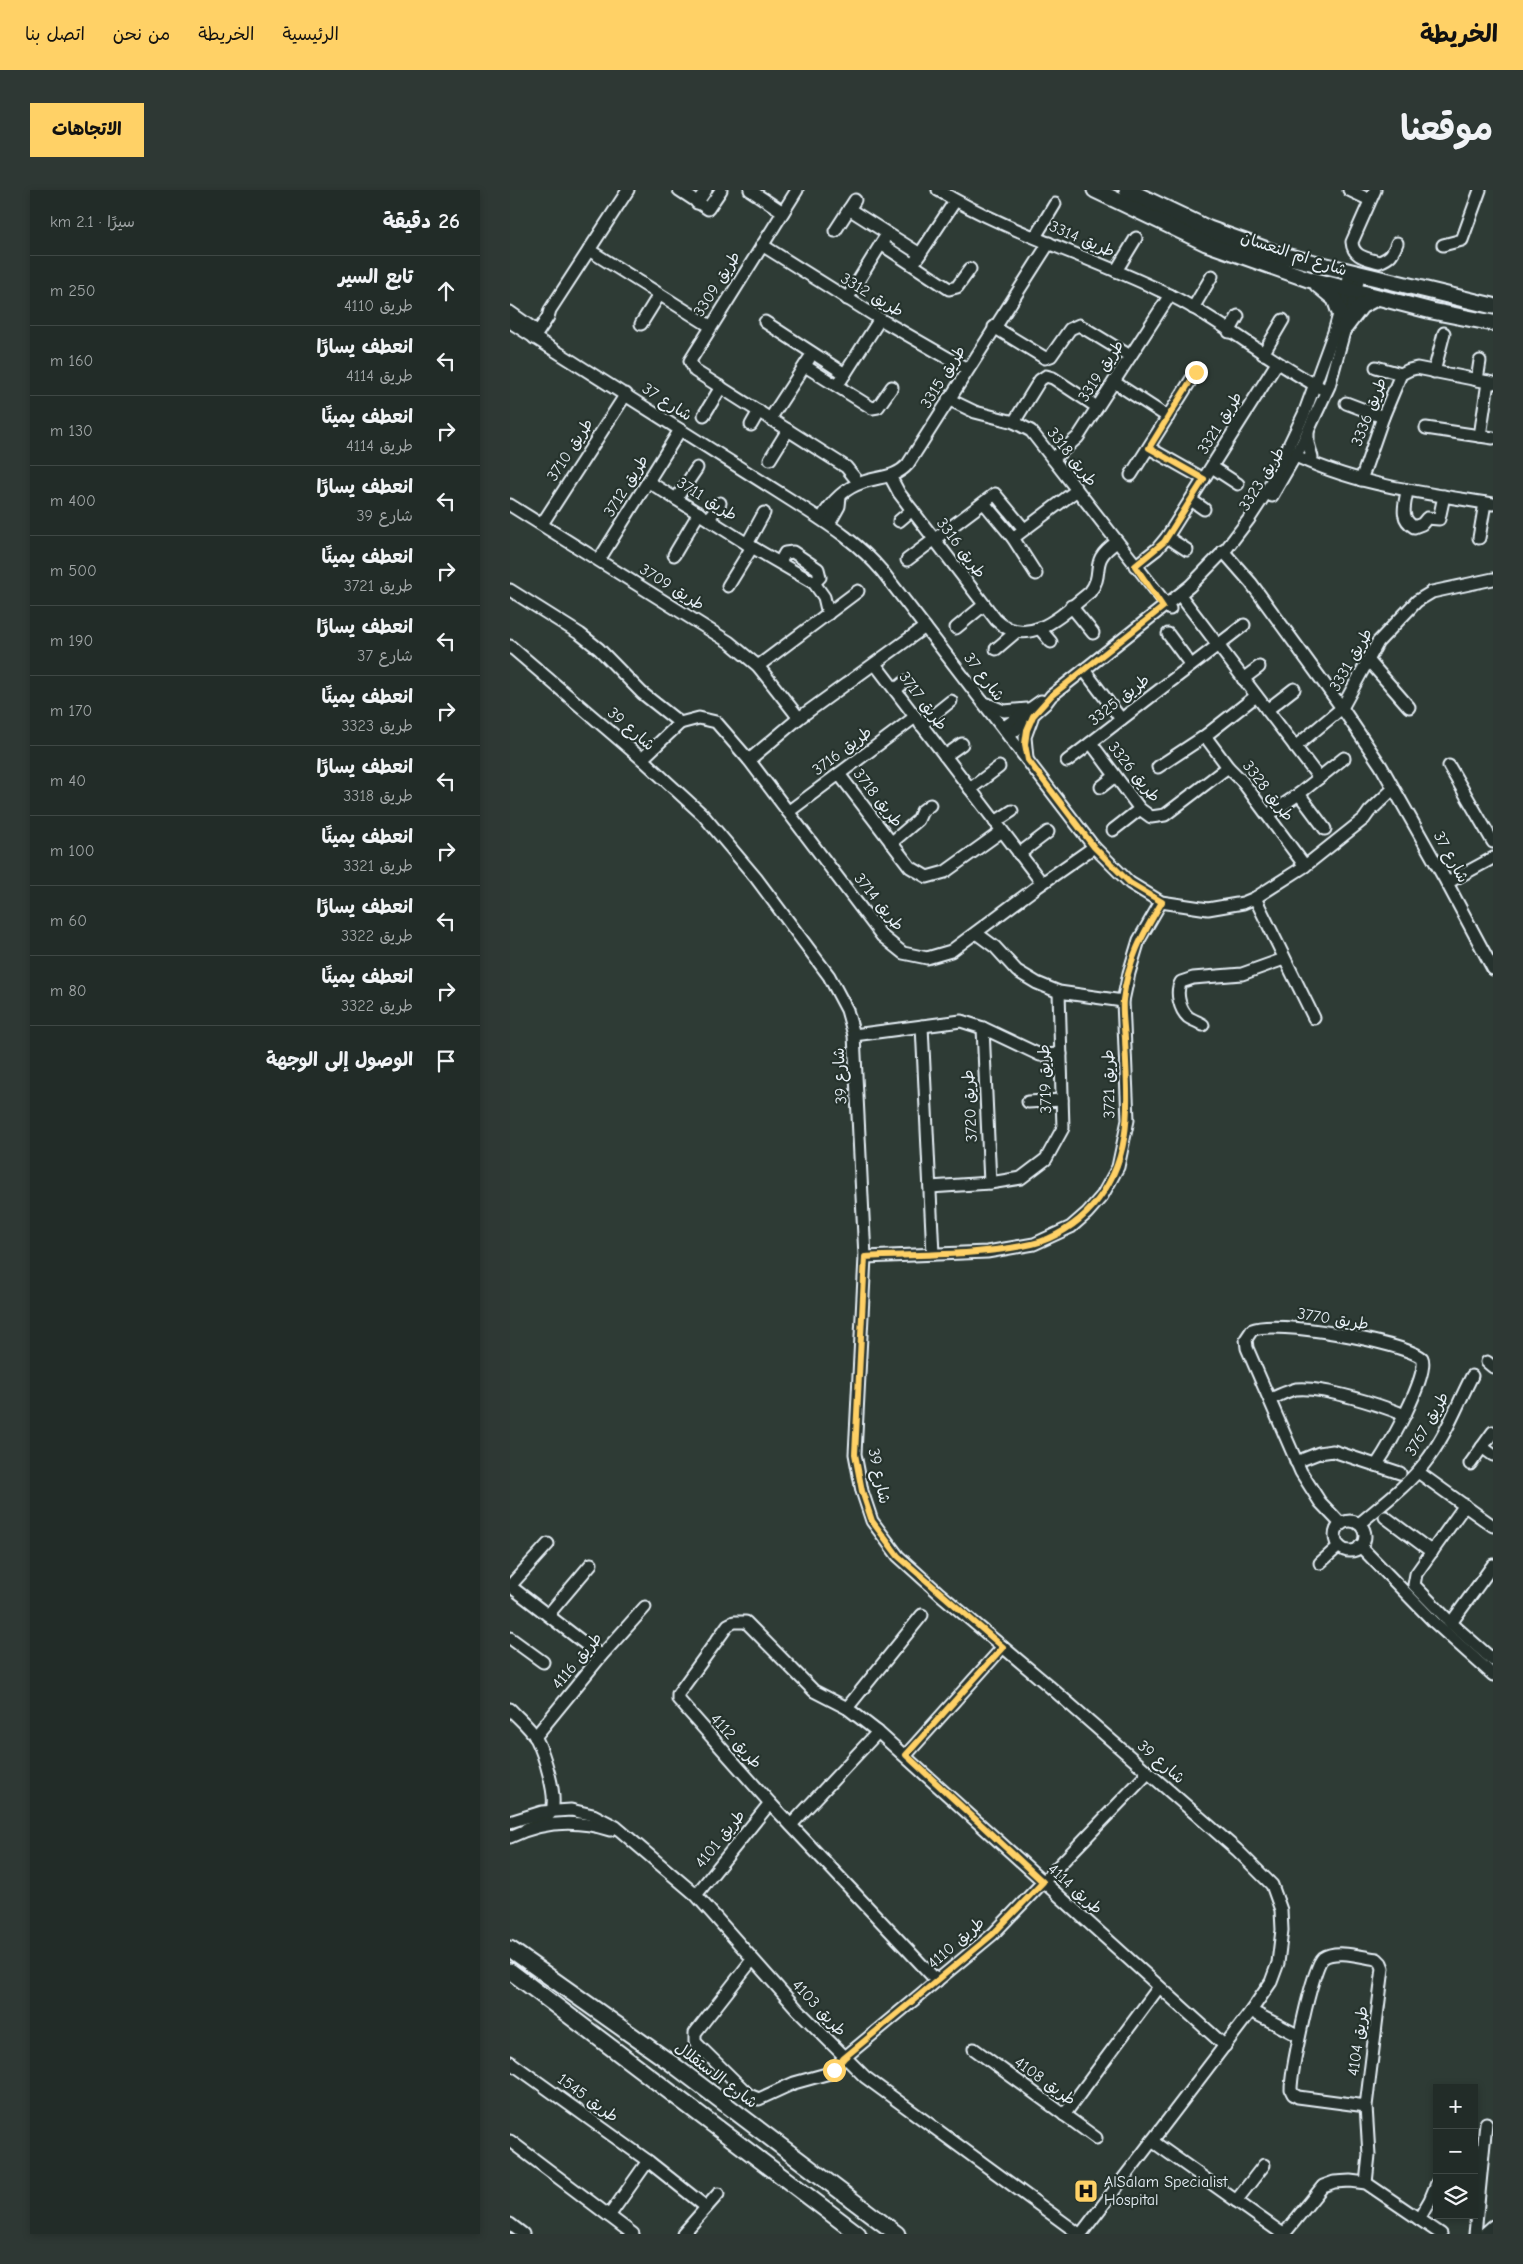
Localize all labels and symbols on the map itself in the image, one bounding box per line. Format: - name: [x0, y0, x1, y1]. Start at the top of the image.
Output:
- street label: طريق 3314: [1047, 217, 1117, 261]
- street label: شارع ام النعسان: [1238, 228, 1349, 283]
- street label: طريق 3309: [690, 248, 744, 320]
- street label: طريق 3312: [837, 269, 907, 321]
- street label: طريق 3319: [1074, 337, 1128, 405]
- street label: طريق 3315: [917, 342, 969, 412]
- route end: [1185, 361, 1208, 384]
- street label: طريق 3336: [1348, 375, 1390, 449]
- street label: شارع 37: [638, 379, 695, 426]
- street label: طريق 3321: [1194, 389, 1246, 457]
- street label: طريق 3710: [543, 415, 597, 485]
- street label: طريق 3318: [1043, 424, 1101, 490]
- street label: طريق 3323: [1235, 444, 1289, 514]
- street label: طريق 3712: [600, 452, 652, 520]
- street label: طريق 3711: [674, 474, 740, 524]
- street label: طريق 3316: [933, 515, 989, 581]
- street label: طريق 3709: [636, 560, 708, 614]
- street label: طريق 3331: [1326, 625, 1376, 695]
- street label: شارع 37: [958, 649, 1008, 706]
- street label: طريق 3717: [895, 668, 951, 734]
- street label: طريق 3325: [1085, 671, 1153, 729]
- street label: شارع 39: [602, 704, 658, 756]
- street label: طريق 3716: [809, 723, 875, 779]
- street label: طريق 3326: [1104, 738, 1164, 806]
- street label: طريق 3328: [1239, 757, 1297, 825]
- street label: طريق 3718: [850, 765, 906, 831]
- street label: شارع 37: [1428, 828, 1472, 887]
- street label: طريق 3714: [850, 870, 908, 934]
- street label: طريق 3719: [1035, 1044, 1055, 1114]
- street label: شارع 39: [830, 1047, 852, 1105]
- street label: طريق 3721: [1099, 1049, 1119, 1119]
- street label: طريق 3720: [959, 1069, 981, 1143]
- street label: طريق 3770: [1296, 1304, 1370, 1334]
- street label: طريق 3767: [1402, 1389, 1452, 1459]
- street label: شارع 39: [862, 1446, 894, 1506]
- street label: طريق 4116: [548, 1629, 606, 1693]
- street label: طريق 4112: [707, 1710, 765, 1772]
- street label: شارع 39: [1132, 1737, 1188, 1789]
- street label: طريق 4101: [691, 1806, 749, 1872]
- street label: طريق 4114: [1044, 1860, 1106, 1918]
- street label: طريق 4110: [924, 1914, 988, 1972]
- street label: طريق 4103: [788, 1976, 850, 2040]
- street label: طريق 4104: [1344, 2005, 1372, 2077]
- street label: شارع الاستقلال: [670, 2038, 761, 2113]
- street label: طريق 4108: [1011, 2053, 1079, 2109]
- route start: [823, 2059, 846, 2082]
- street label: طريق 1545: [554, 2070, 622, 2126]
- place label: AlSalam Specialist Hospital: [1104, 2173, 1228, 2209]
- hospital icon: AlSalam Specialist Hospital: [1073, 2178, 1099, 2204]

